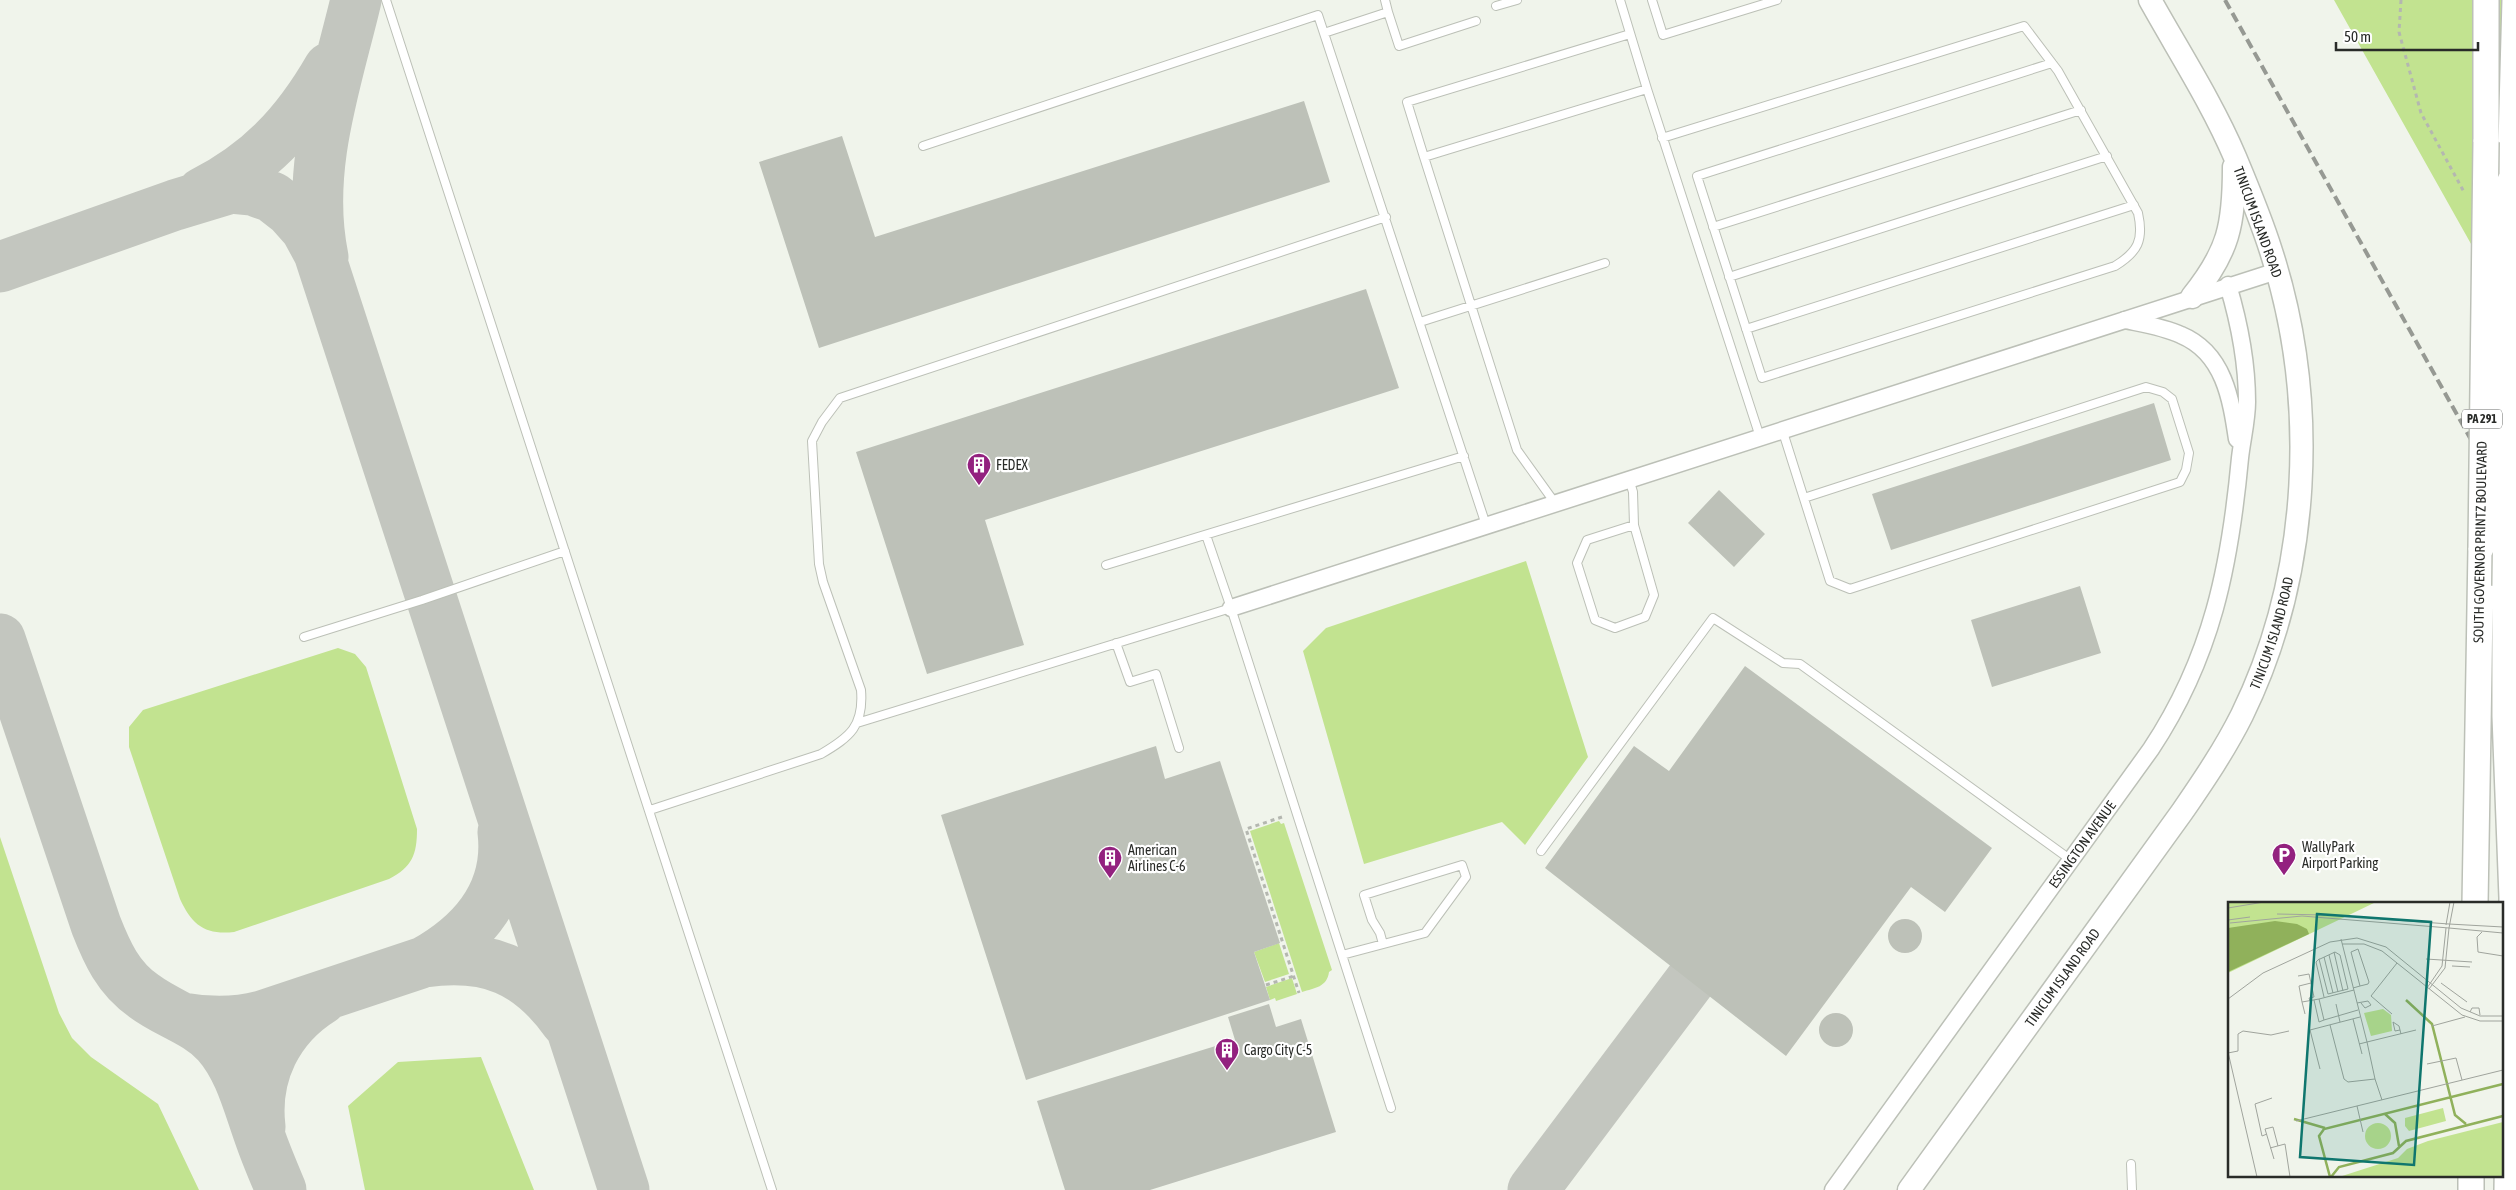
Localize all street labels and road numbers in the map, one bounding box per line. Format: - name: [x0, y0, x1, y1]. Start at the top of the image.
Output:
- street label: TINICUM ISLAND ROAD: [2230, 164, 2286, 280]
- road number: PA 291: [2462, 409, 2502, 428]
- street label: SOUTH GOVERNOR PRINTZ BOULEVARD: [2470, 441, 2490, 643]
- street label: TINICUM ISLAND ROAD: [2247, 575, 2296, 692]
- street label: ESSINGTON AVENUE: [2045, 798, 2119, 891]
- street label: TINICUM ISLAND ROAD: [2022, 925, 2103, 1030]

